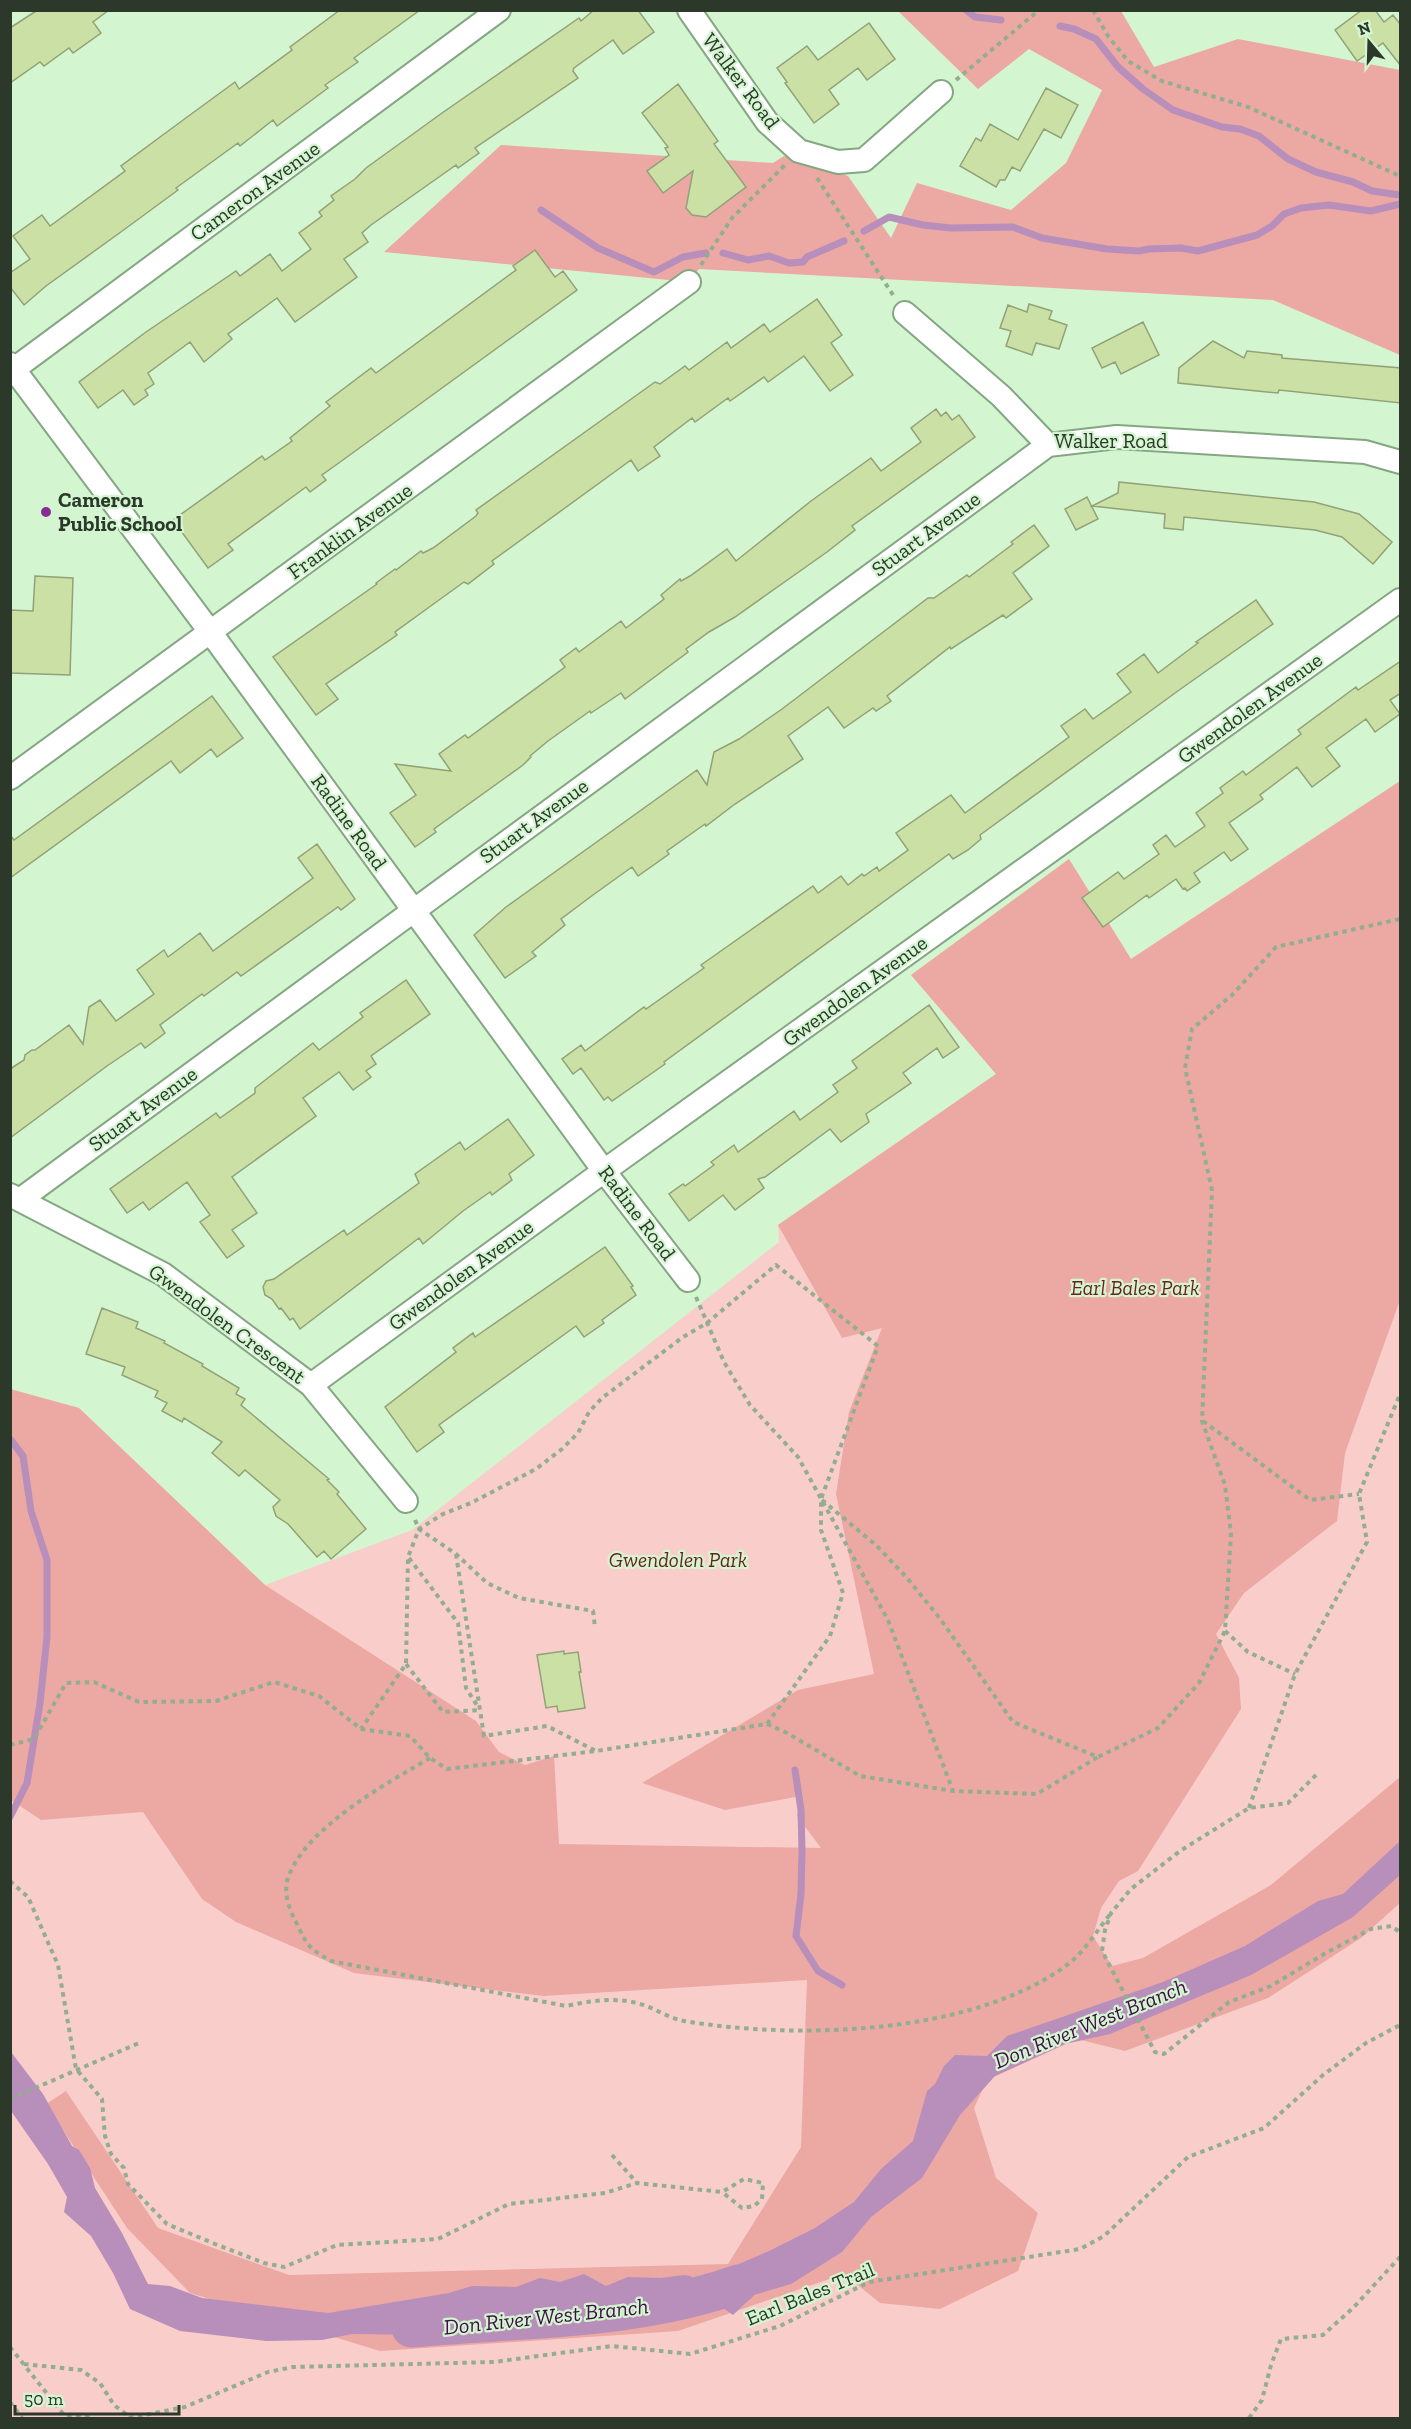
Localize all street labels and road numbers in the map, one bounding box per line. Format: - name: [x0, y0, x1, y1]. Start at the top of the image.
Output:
- street label: Walker Road: [697, 28, 786, 134]
- street label: Cameron Avenue: [185, 135, 324, 246]
- street label: Walker Road: [1054, 428, 1168, 453]
- street label: Franklin Avenue: [283, 477, 417, 584]
- street label: Stuart Avenue: [867, 486, 985, 581]
- street label: Gwendolen Avenue: [1172, 647, 1327, 768]
- street label: Radine Road: [306, 769, 393, 875]
- street label: Stuart Avenue: [475, 773, 593, 868]
- street label: Gwendolen Avenue: [777, 930, 932, 1051]
- street label: Stuart Avenue: [84, 1061, 202, 1156]
- street label: Radine Road: [594, 1160, 681, 1265]
- street label: Gwendolen Avenue: [383, 1214, 538, 1335]
- street label: Gwendolen Crescent: [144, 1258, 311, 1389]
- street label: Earl Bales Trail: [742, 2256, 878, 2331]

